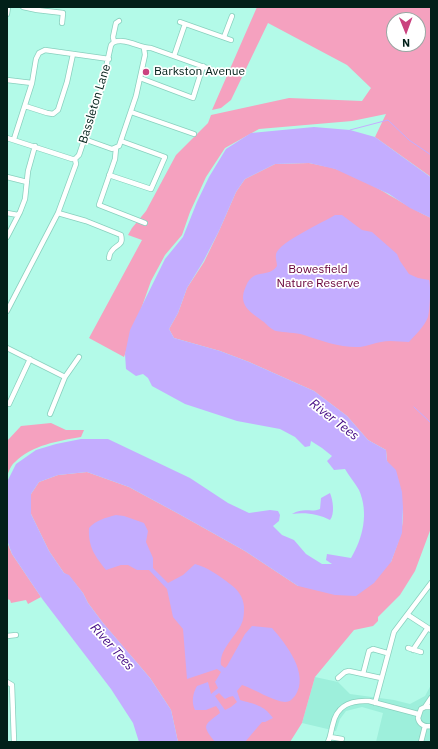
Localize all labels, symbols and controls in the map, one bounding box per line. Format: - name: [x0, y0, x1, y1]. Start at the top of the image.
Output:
- north arrow: [386, 12, 426, 52]
- text: N: [402, 36, 410, 50]
- street label: Bassleton Lane: [76, 63, 114, 145]
- place label: Barkston Avenue: [154, 65, 245, 79]
- marker: Barkston Avenue: [141, 67, 151, 77]
- park label: Bowesfield Nature Reserve: [276, 263, 360, 291]
- water label: River Tees: [306, 396, 362, 444]
- water label: River Tees: [87, 620, 137, 674]

